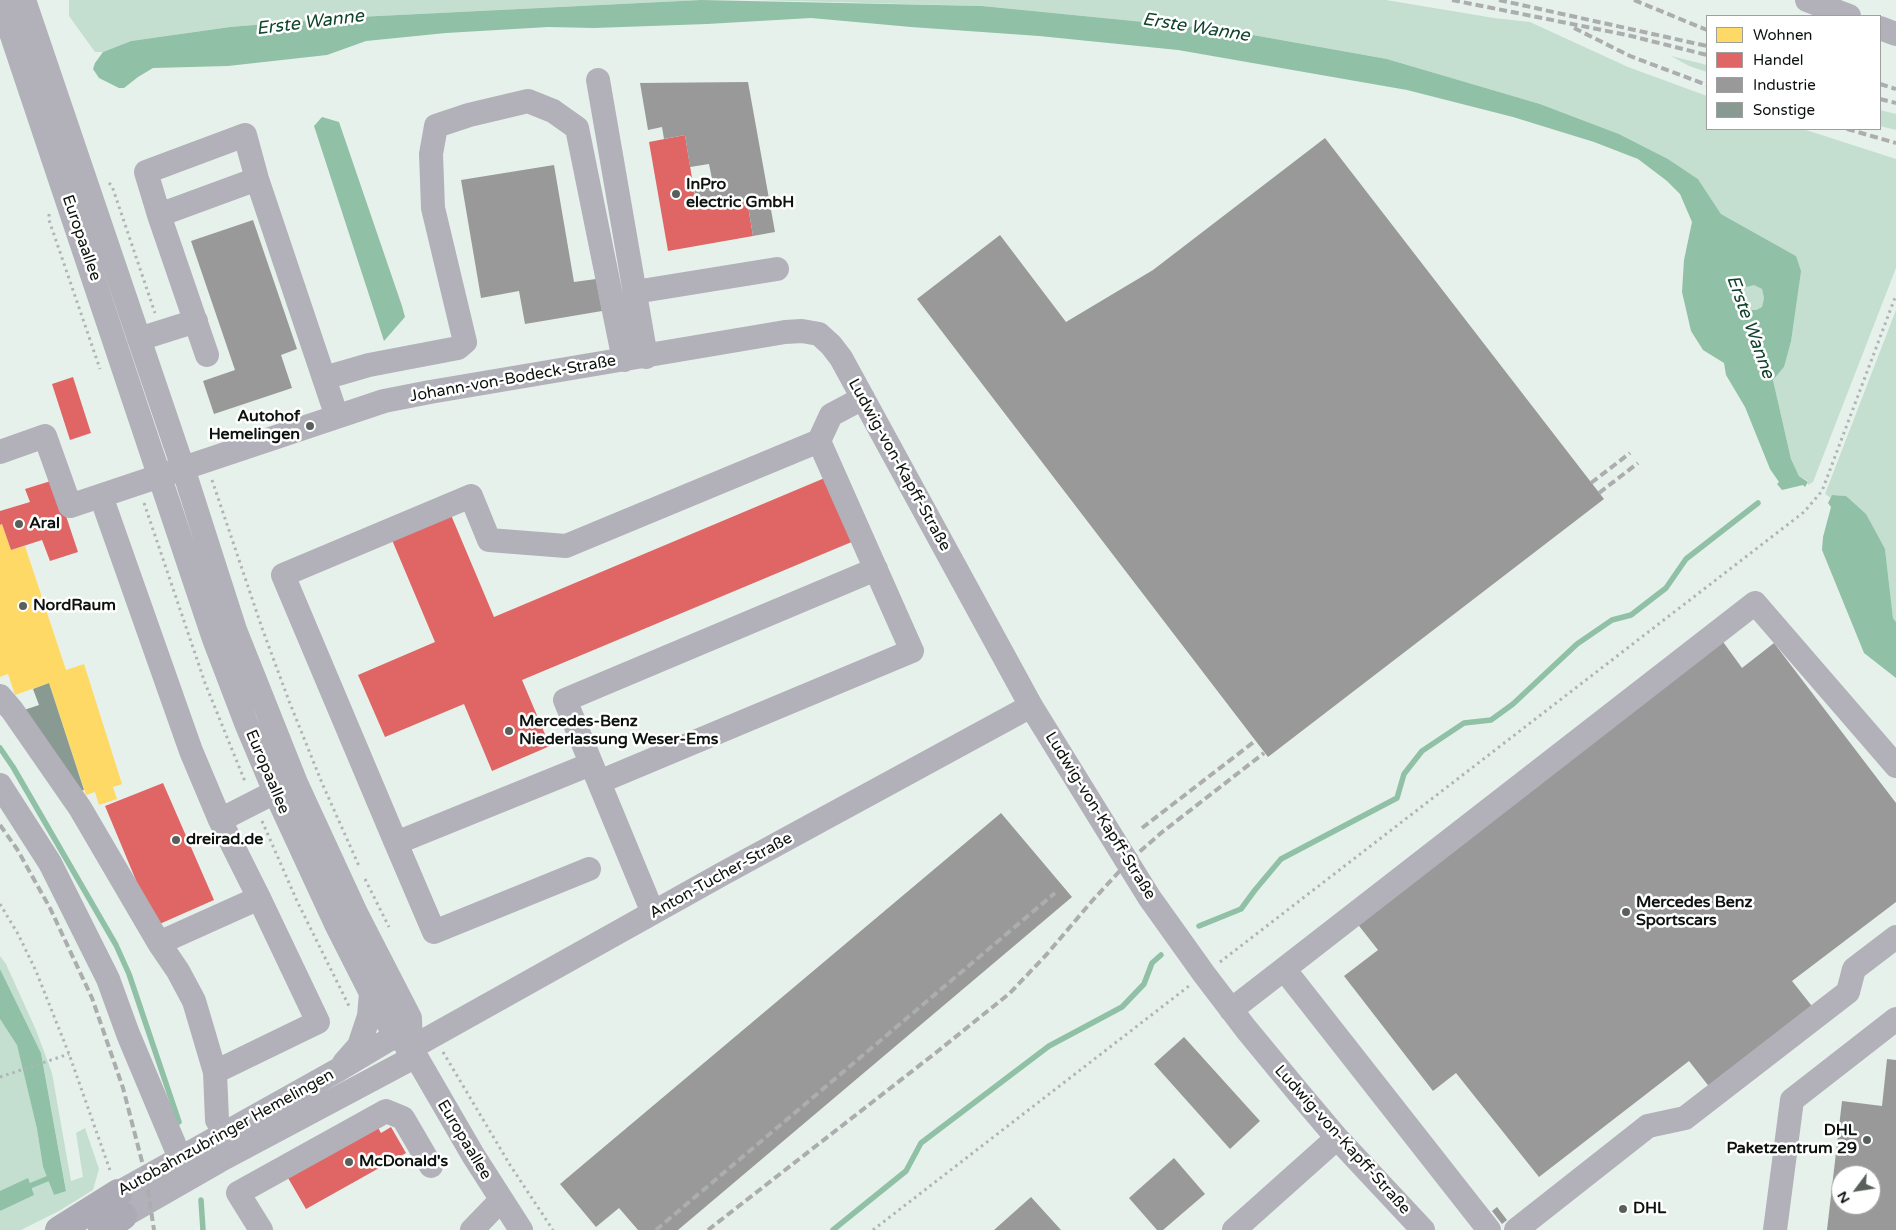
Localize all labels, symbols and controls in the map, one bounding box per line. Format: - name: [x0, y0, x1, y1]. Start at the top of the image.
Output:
- water label: Erste Wanne: [255, 6, 365, 40]
- water label: Erste Wanne: [1141, 9, 1251, 47]
- legend: [1706, 15, 1881, 130]
- text: Wohnen: [1753, 26, 1813, 44]
- text: Handel: [1753, 51, 1804, 69]
- text: Industrie: [1753, 76, 1816, 94]
- text: Sonstige: [1753, 101, 1815, 119]
- place label: InPro electric GmbH: [686, 175, 794, 213]
- marker: InPro electric GmbH: [670, 188, 682, 200]
- street label: Europaallee: [57, 193, 105, 283]
- water label: Erste Wanne: [1721, 272, 1779, 382]
- street label: Johann-von-Bodeck-Straße: [408, 351, 618, 407]
- street label: Ludwig-von-Kapff-Straße: [844, 376, 954, 554]
- place label: Autohof Hemelingen: [209, 407, 300, 445]
- marker: Autohof Hemelingen: [304, 420, 316, 432]
- place label: Aral: [29, 514, 60, 534]
- marker: Aral: [13, 518, 25, 530]
- place label: NordRaum: [33, 596, 116, 616]
- marker: NordRaum: [17, 600, 29, 612]
- place label: Mercedes-Benz Niederlassung Weser-Ems: [519, 712, 718, 750]
- marker: Mercedes-Benz Niederlassung Weser-Ems: [503, 725, 515, 737]
- street label: Europaallee: [241, 727, 293, 817]
- street label: Ludwig-von-Kapff-Straße: [1040, 729, 1160, 903]
- street label: Anton-Tucher-Straße: [646, 829, 796, 923]
- place label: dreirad.de: [186, 830, 263, 850]
- marker: dreirad.de: [170, 834, 182, 846]
- place label: Mercedes Benz Sportscars: [1636, 893, 1752, 931]
- marker: Mercedes Benz Sportscars: [1620, 906, 1632, 918]
- street label: Ludwig-von-Kapff-Straße: [1270, 1062, 1414, 1218]
- street label: Autobahnzubringer Hemelingen: [115, 1065, 337, 1201]
- street label: Europaallee: [433, 1097, 495, 1183]
- place label: DHL Paketzentrum 29: [1726, 1121, 1857, 1159]
- marker: DHL Paketzentrum 29: [1861, 1134, 1873, 1146]
- place label: McDonald's: [359, 1152, 448, 1172]
- marker: McDonald's: [343, 1156, 355, 1168]
- north arrow: [1831, 1165, 1881, 1215]
- text: N: [1833, 1188, 1854, 1207]
- place label: DHL: [1633, 1199, 1666, 1219]
- marker: DHL: [1617, 1203, 1629, 1215]

